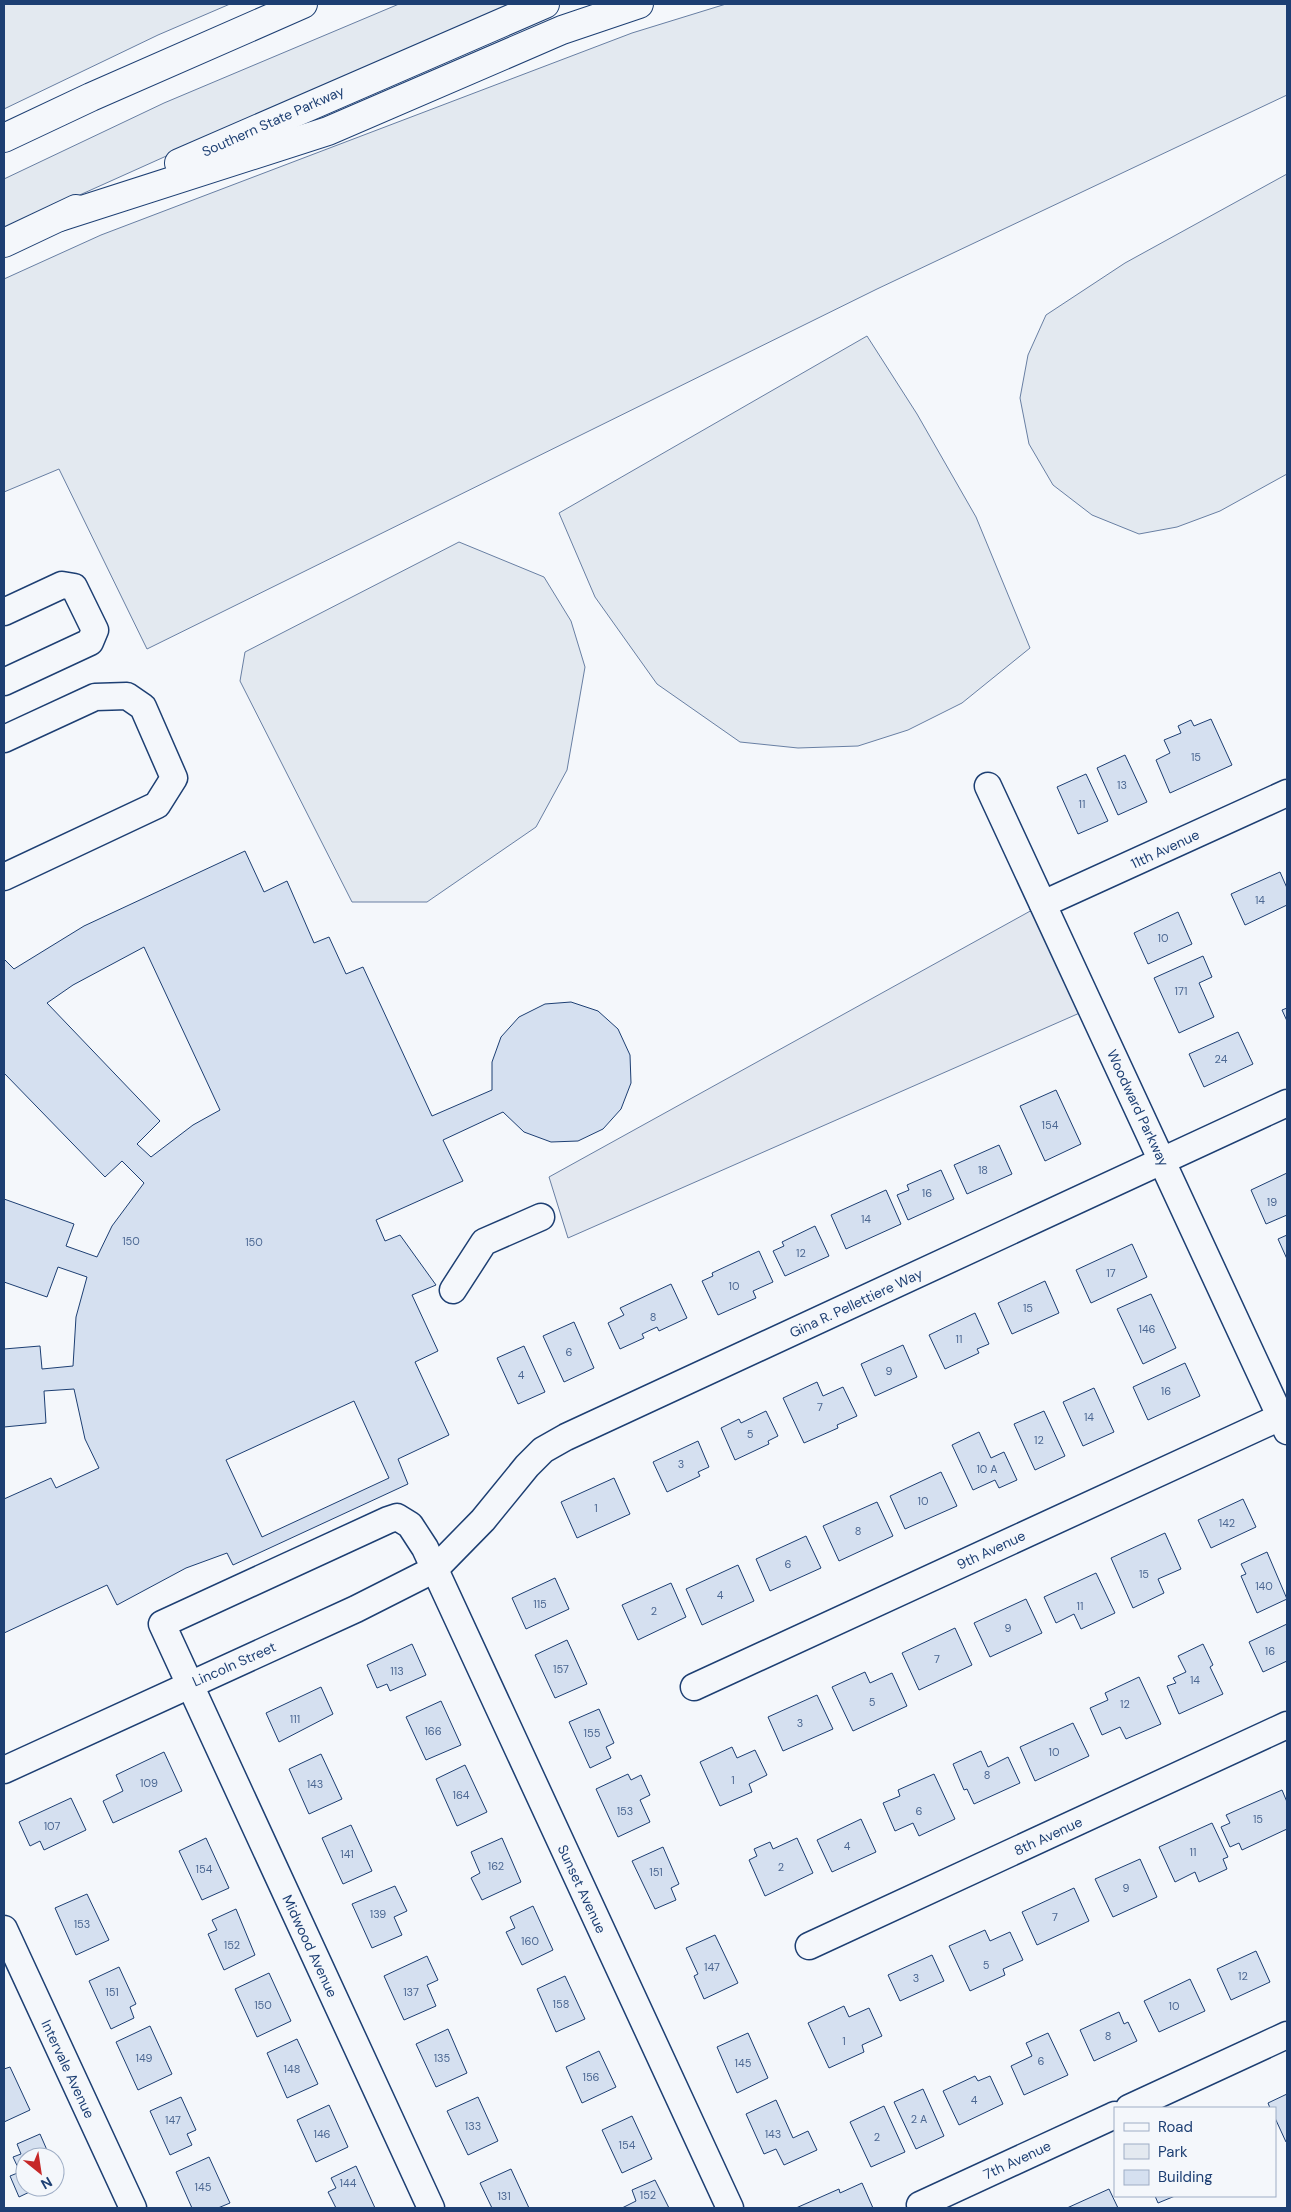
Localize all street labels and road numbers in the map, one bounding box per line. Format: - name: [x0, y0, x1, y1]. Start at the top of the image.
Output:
- street label: Southern State Parkway: [199, 81, 347, 161]
- street label: 11th Avenue: [1128, 825, 1202, 873]
- street label: Woodward Parkway: [1103, 1047, 1173, 1170]
- street label: Gina R. Pellettiere Way: [787, 1264, 926, 1342]
- street label: 9th Avenue: [954, 1526, 1028, 1574]
- street label: Lincoln Street: [189, 1638, 279, 1690]
- street label: 8th Avenue: [1011, 1812, 1085, 1860]
- street label: Sunset Avenue: [554, 1842, 610, 1936]
- street label: Midwood Avenue: [278, 1892, 342, 2000]
- street label: Intervale Avenue: [37, 2017, 99, 2121]
- street label: 7th Avenue: [980, 2137, 1054, 2183]

